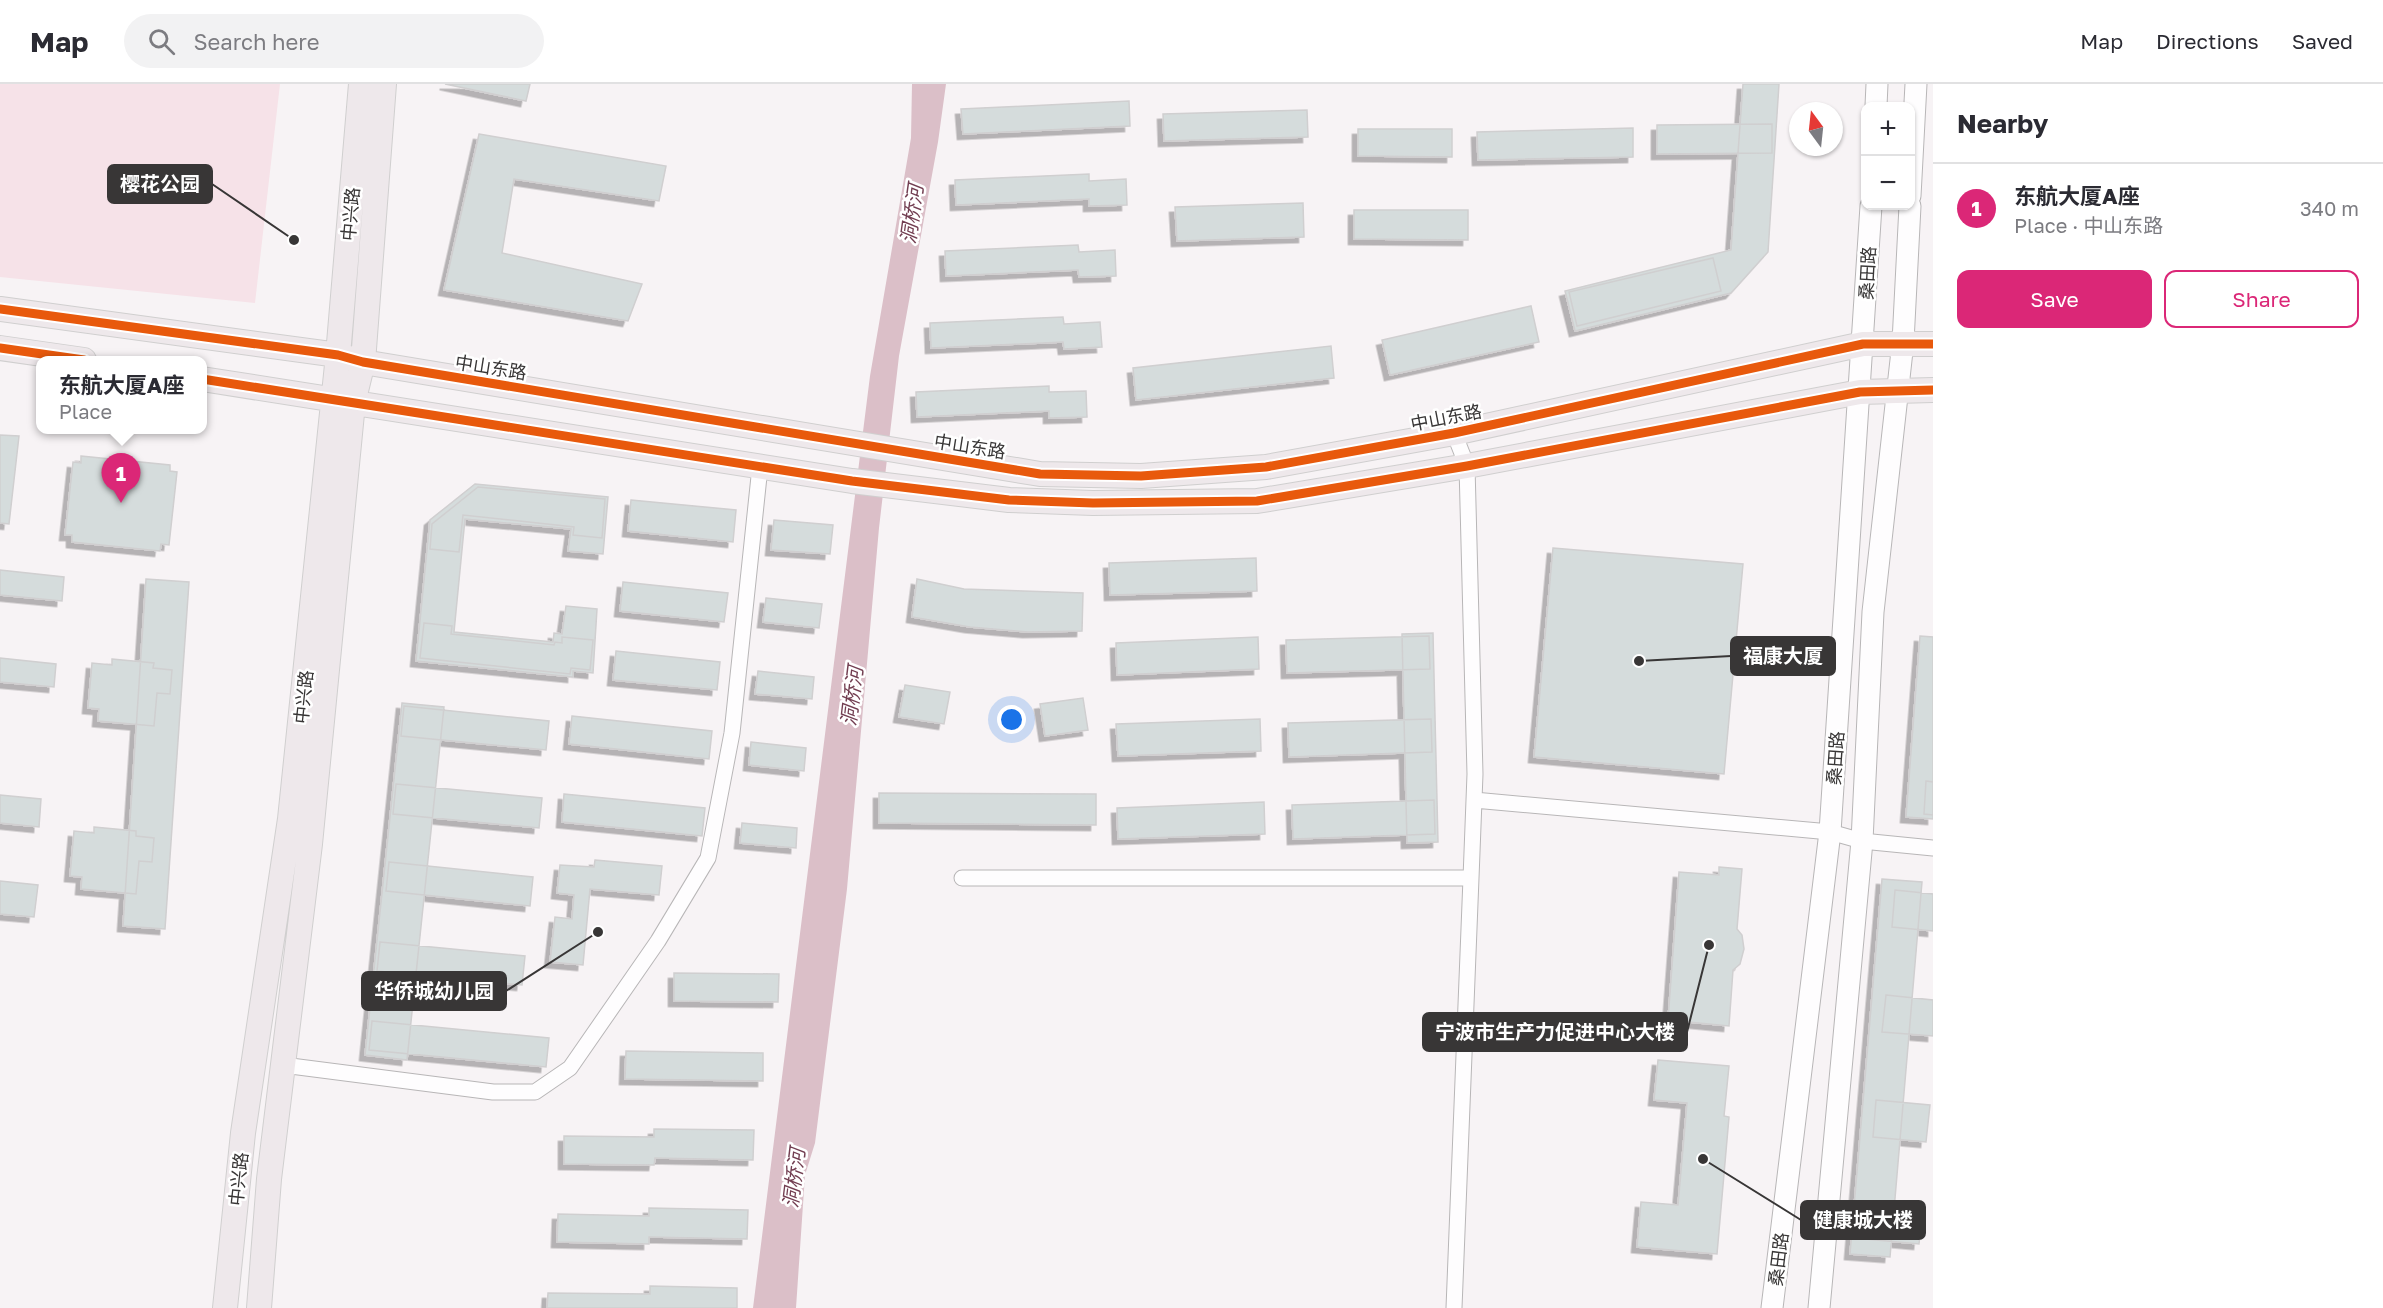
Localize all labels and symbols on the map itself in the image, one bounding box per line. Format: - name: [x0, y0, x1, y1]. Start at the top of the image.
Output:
- north arrow: [1789, 102, 1843, 156]
- callout: 樱花公园: [108, 165, 212, 203]
- text: 樱花公园: [120, 171, 200, 195]
- water label: 洞桥河: [895, 179, 928, 245]
- street label: 中兴路: [337, 186, 363, 242]
- street label: 桑田路: [1855, 245, 1879, 301]
- street label: 中山东路: [454, 351, 528, 383]
- street label: 中山东路: [1409, 399, 1483, 435]
- street label: 中山东路: [933, 430, 1007, 462]
- pin: 1: [102, 454, 140, 503]
- callout: 福康大厦: [1731, 637, 1835, 675]
- text: 福康大厦: [1743, 643, 1823, 667]
- water label: 洞桥河: [835, 661, 867, 727]
- street label: 中兴路: [289, 669, 317, 725]
- your location: [997, 705, 1026, 734]
- street label: 桑田路: [1822, 730, 1848, 786]
- callout: 华侨城幼儿园: [362, 972, 506, 1010]
- text: 华侨城幼儿园: [374, 978, 494, 1002]
- callout: 宁波市生产力促进中心大楼: [1423, 1013, 1687, 1051]
- text: 宁波市生产力促进中心大楼: [1435, 1019, 1675, 1043]
- water label: 洞桥河: [777, 1143, 809, 1209]
- street label: 中兴路: [224, 1151, 252, 1207]
- callout: 健康城大楼: [1801, 1201, 1925, 1239]
- text: 健康城大楼: [1813, 1207, 1913, 1231]
- street label: 桑田路: [1764, 1231, 1792, 1287]

